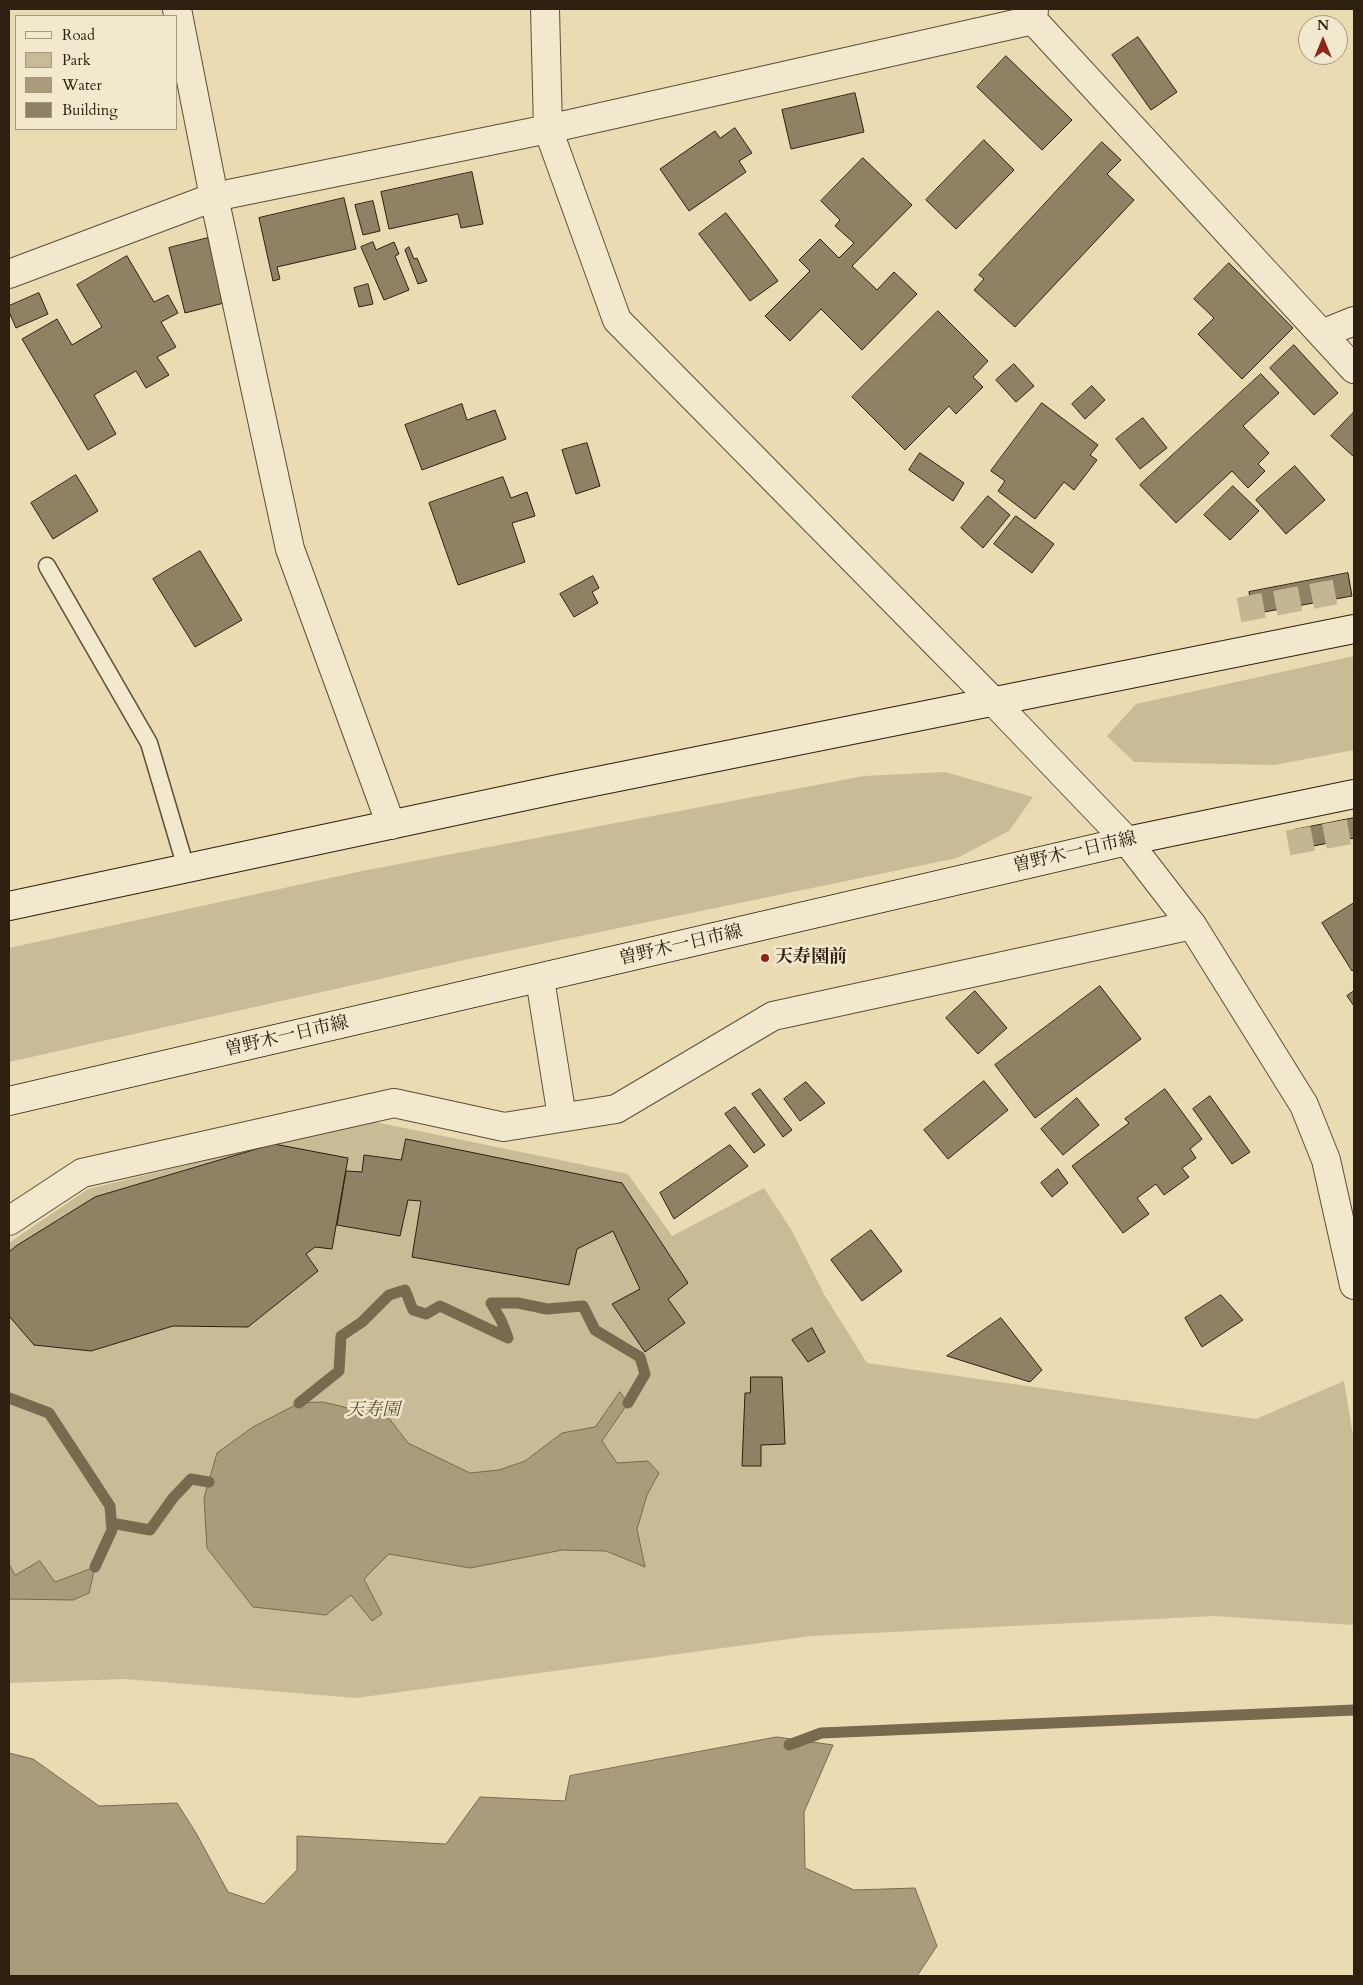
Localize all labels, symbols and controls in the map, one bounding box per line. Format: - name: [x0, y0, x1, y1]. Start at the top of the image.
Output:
- legend: [15, 15, 178, 130]
- north arrow: [1298, 15, 1348, 65]
- text: N: [1317, 16, 1329, 35]
- text: Road: [62, 25, 95, 45]
- text: Park: [62, 50, 91, 70]
- text: Water: [62, 75, 102, 95]
- text: Building: [62, 100, 118, 120]
- street label: 曽野木一日市線: [1011, 828, 1139, 878]
- street label: 曽野木一日市線: [617, 921, 745, 971]
- place label: 天寿園前: [775, 947, 847, 969]
- marker: 天寿園前: [759, 952, 771, 964]
- street label: 曽野木一日市線: [223, 1012, 351, 1062]
- park label: 天寿園: [346, 1400, 400, 1422]

